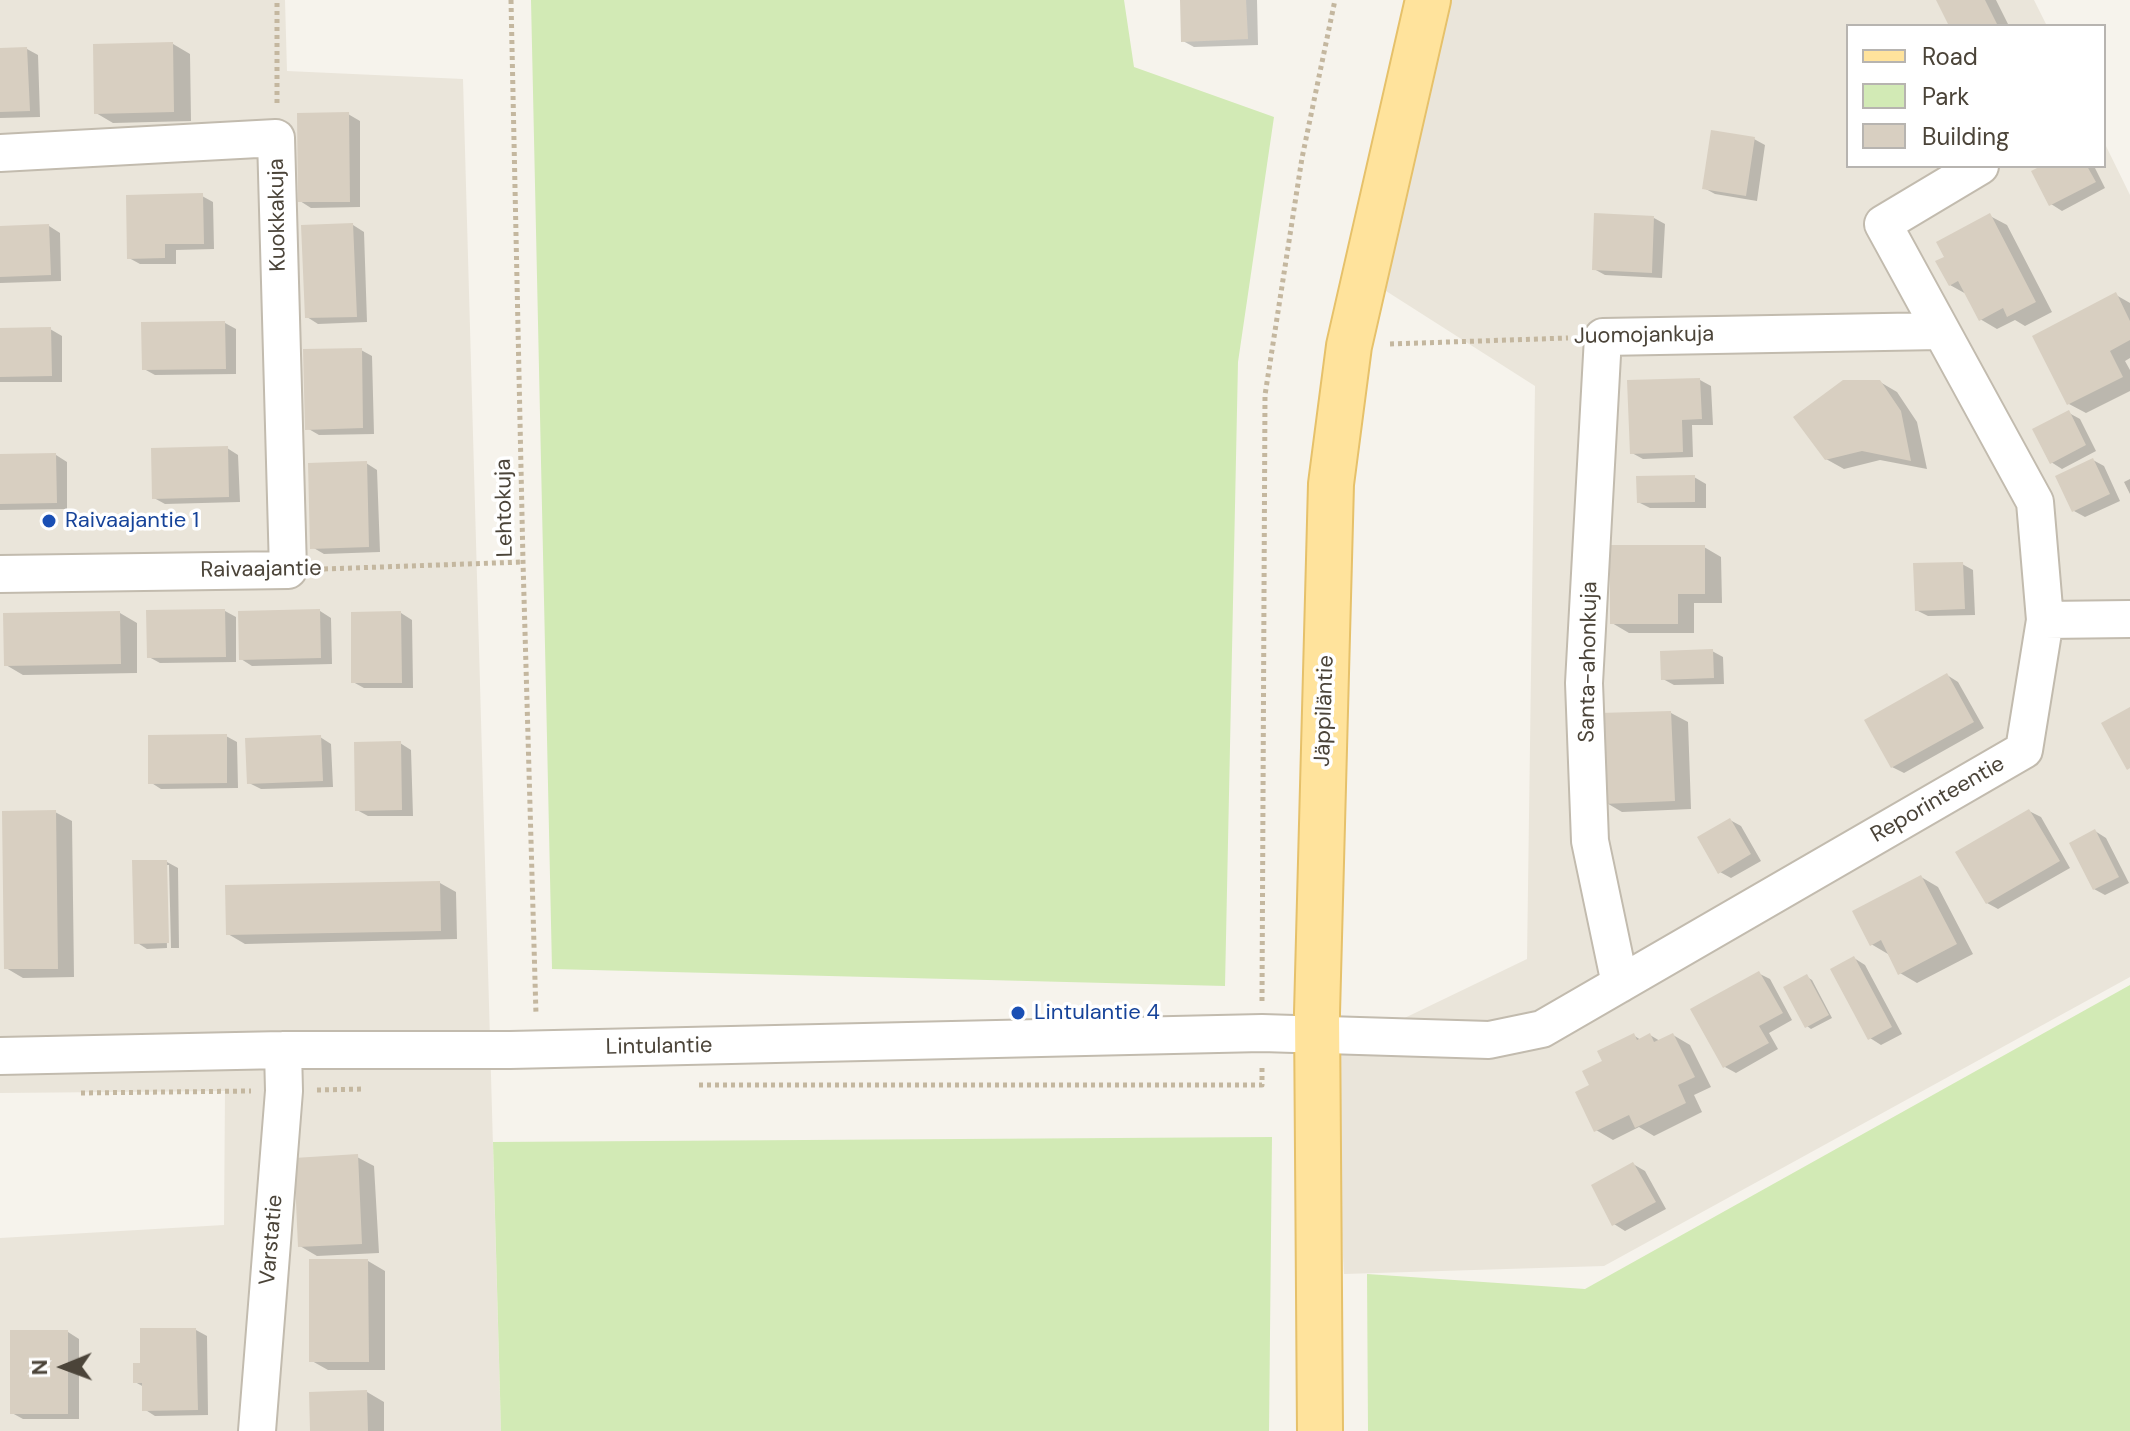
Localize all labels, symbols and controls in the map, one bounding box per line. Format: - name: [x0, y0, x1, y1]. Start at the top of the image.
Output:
- legend: [1846, 24, 2106, 168]
- text: Road: [1922, 41, 1978, 72]
- text: Park: [1922, 81, 1969, 112]
- text: Building: [1922, 121, 2009, 152]
- street label: Kuokkakuja: [264, 158, 292, 272]
- street label: Juomojankuja: [1574, 322, 1714, 350]
- street label: Lehtokuja: [491, 458, 519, 558]
- place label: Raivaajantie 1: [65, 508, 199, 534]
- marker: Raivaajantie 1: [40, 512, 58, 530]
- street label: Raivaajantie: [200, 556, 322, 584]
- street label: Santa-ahonkuja: [1574, 581, 1604, 743]
- street label: Jäppiläntie: [1310, 655, 1340, 767]
- street label: Reporinteentie: [1866, 751, 2010, 849]
- place label: Lintulantie 4: [1034, 1000, 1160, 1026]
- marker: Lintulantie 4: [1009, 1004, 1027, 1022]
- street label: Lintulantie: [605, 1033, 713, 1061]
- street label: Varstatie: [255, 1194, 289, 1286]
- north arrow: [24, 1327, 104, 1407]
- text: N: [25, 1359, 54, 1376]

